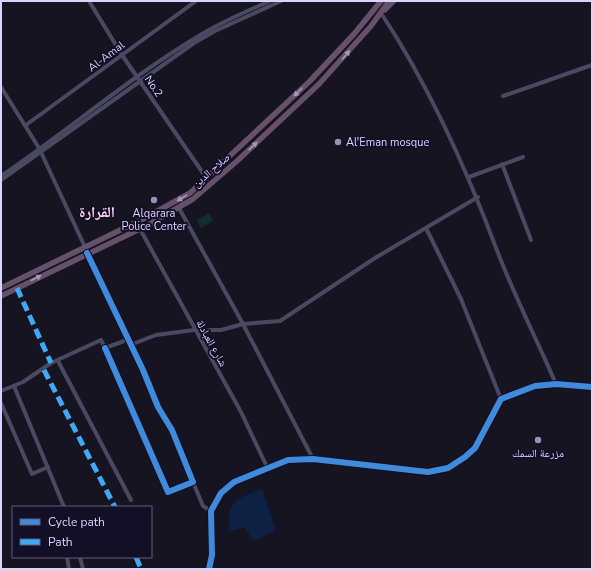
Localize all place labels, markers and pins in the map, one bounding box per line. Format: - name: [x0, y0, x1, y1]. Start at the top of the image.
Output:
- place label: Al'Eman mosque: [346, 135, 429, 150]
- marker: Al'Eman mosque: [333, 137, 343, 147]
- marker: Alqarara Police Center: [149, 195, 159, 205]
- place label: Alqarara Police Center: [121, 206, 187, 234]
- marker: مزرعة السمك: [533, 435, 543, 445]
- place label: مزرعة السمك: [512, 446, 564, 461]

